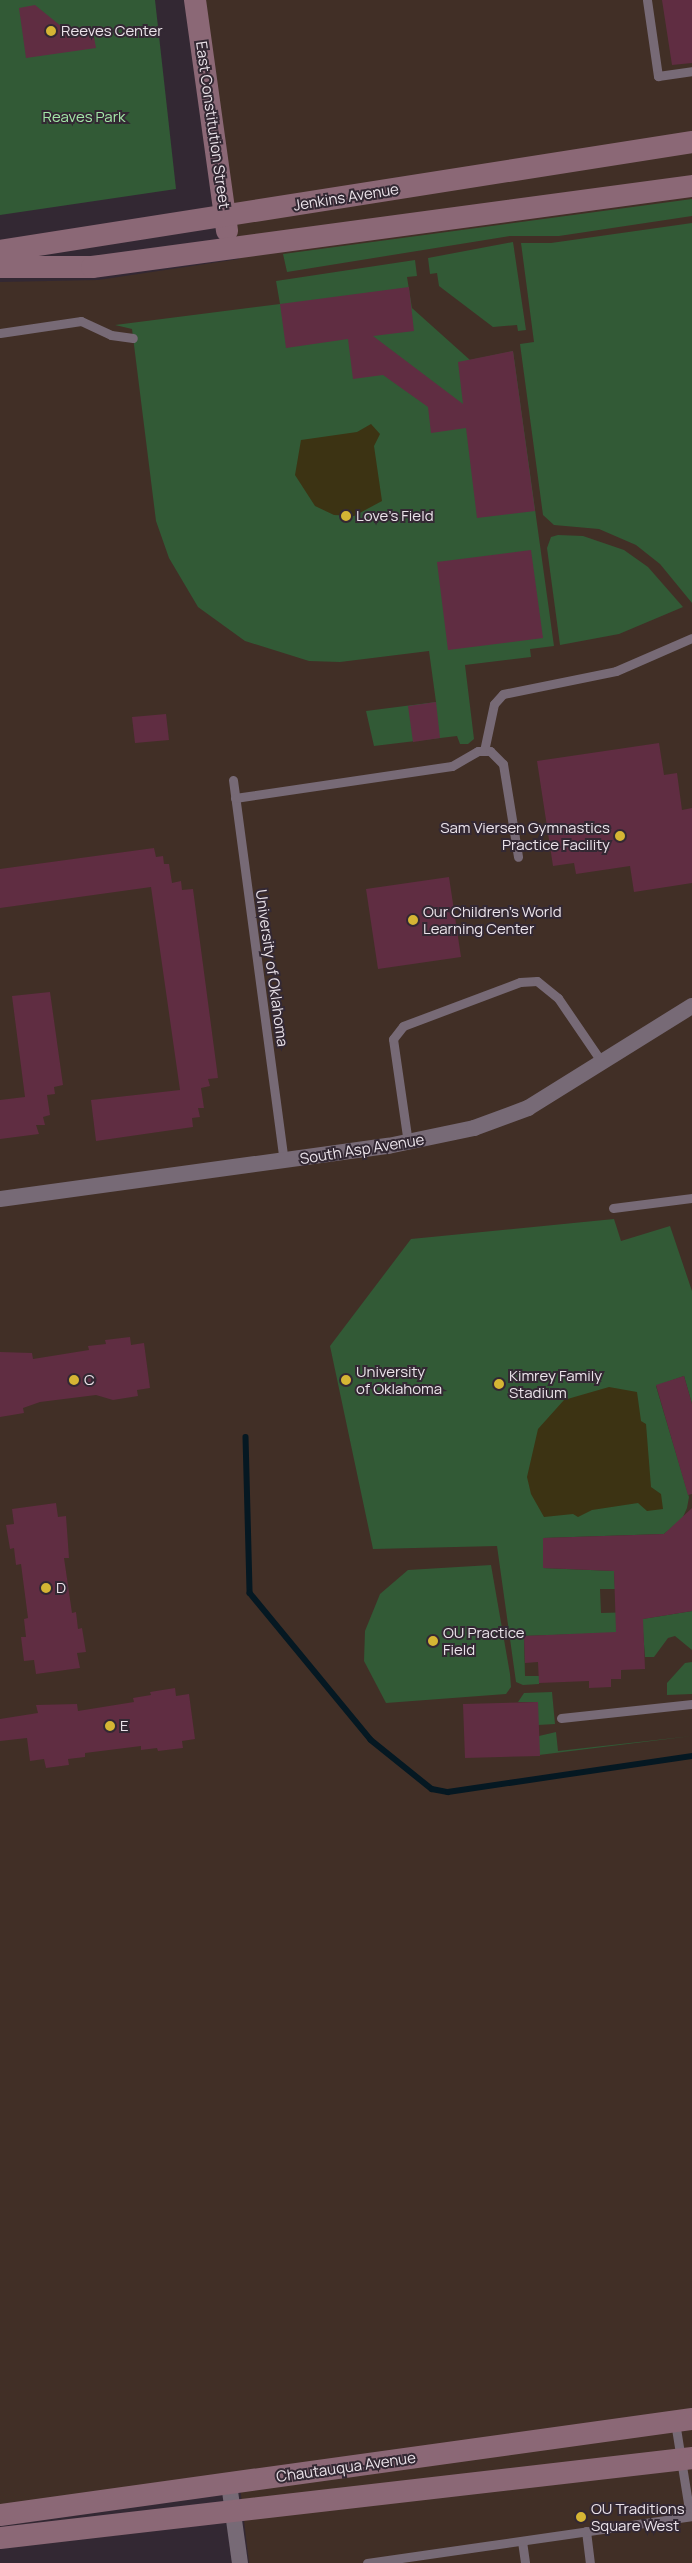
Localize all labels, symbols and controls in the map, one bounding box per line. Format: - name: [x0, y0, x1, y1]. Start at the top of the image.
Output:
- place label: Reeves Center: [61, 22, 163, 40]
- marker: Reeves Center: [45, 25, 57, 37]
- street label: East Constitution Street: [192, 40, 234, 210]
- park label: Reaves Park: [43, 108, 125, 126]
- street label: Jenkins Avenue: [292, 180, 400, 214]
- place label: Love's Field: [356, 507, 433, 525]
- marker: Love's Field: [340, 510, 352, 522]
- place label: Sam Viersen Gymnastics Practice Facility: [440, 818, 610, 853]
- marker: Sam Viersen Gymnastics Practice Facility: [614, 830, 626, 842]
- street label: University of Oklahoma: [252, 888, 292, 1048]
- place label: Our Children’s World Learning Center: [423, 902, 562, 937]
- marker: Our Children’s World Learning Center: [407, 914, 419, 926]
- street label: South Asp Avenue: [299, 1130, 425, 1168]
- place label: University of Oklahoma: [356, 1362, 442, 1397]
- place label: Kimrey Family Stadium: [509, 1366, 602, 1401]
- place label: C: [84, 1371, 95, 1389]
- marker: C: [68, 1374, 80, 1386]
- marker: University of Oklahoma: [340, 1374, 352, 1386]
- marker: Kimrey Family Stadium: [493, 1378, 505, 1390]
- place label: D: [56, 1579, 66, 1597]
- marker: D: [40, 1582, 52, 1594]
- place label: OU Practice Field: [443, 1623, 525, 1658]
- marker: OU Practice Field: [427, 1635, 439, 1647]
- place label: E: [120, 1717, 129, 1735]
- marker: E: [104, 1720, 116, 1732]
- street label: Chautauqua Avenue: [275, 2448, 417, 2486]
- place label: OU Traditions Square West: [591, 2499, 685, 2534]
- marker: OU Traditions Square West: [575, 2511, 587, 2523]

